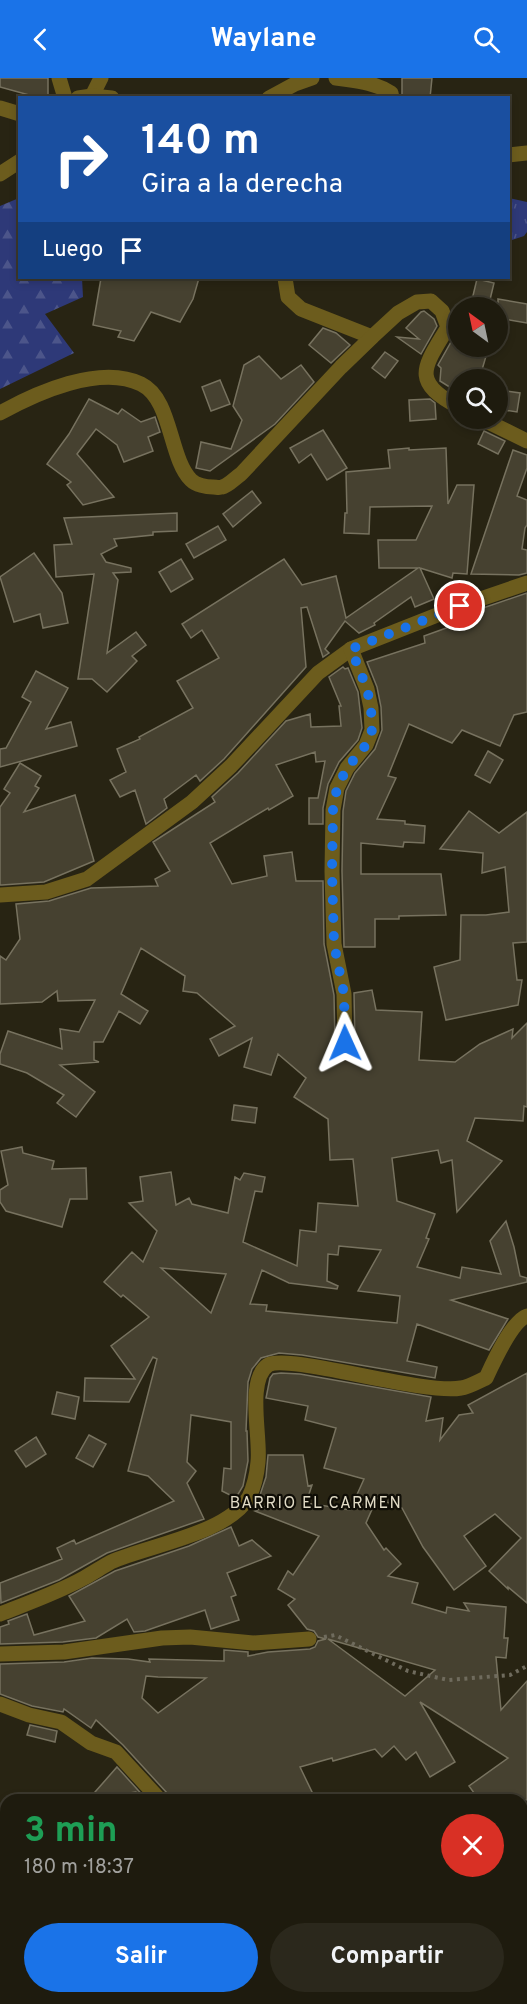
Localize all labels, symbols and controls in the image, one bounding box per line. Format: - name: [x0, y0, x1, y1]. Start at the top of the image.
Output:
- text: Waylane: [210, 22, 317, 56]
- icon: back: [24, 23, 57, 56]
- icon: search: [470, 23, 503, 56]
- text: 140 m: [141, 116, 260, 169]
- icon: right: [42, 120, 120, 198]
- text: Gira a la derecha: [141, 168, 343, 202]
- icon: arrive: [115, 234, 148, 267]
- text: Luego: [42, 237, 103, 264]
- north arrow: [448, 297, 508, 357]
- map controls: [448, 297, 508, 429]
- button: search: [448, 369, 508, 429]
- pin: [434, 580, 485, 631]
- icon: arrive: [443, 589, 476, 622]
- position arrow: [313, 1011, 377, 1075]
- district label: BARRIO EL CARMEN: [230, 1494, 402, 1514]
- text: 3 min: [24, 1809, 118, 1855]
- button: close: [441, 1814, 504, 1877]
- text: 180 m · 18:37: [24, 1855, 134, 1881]
- button: Salir: [24, 1923, 258, 1992]
- button: Compartir: [270, 1923, 504, 1992]

